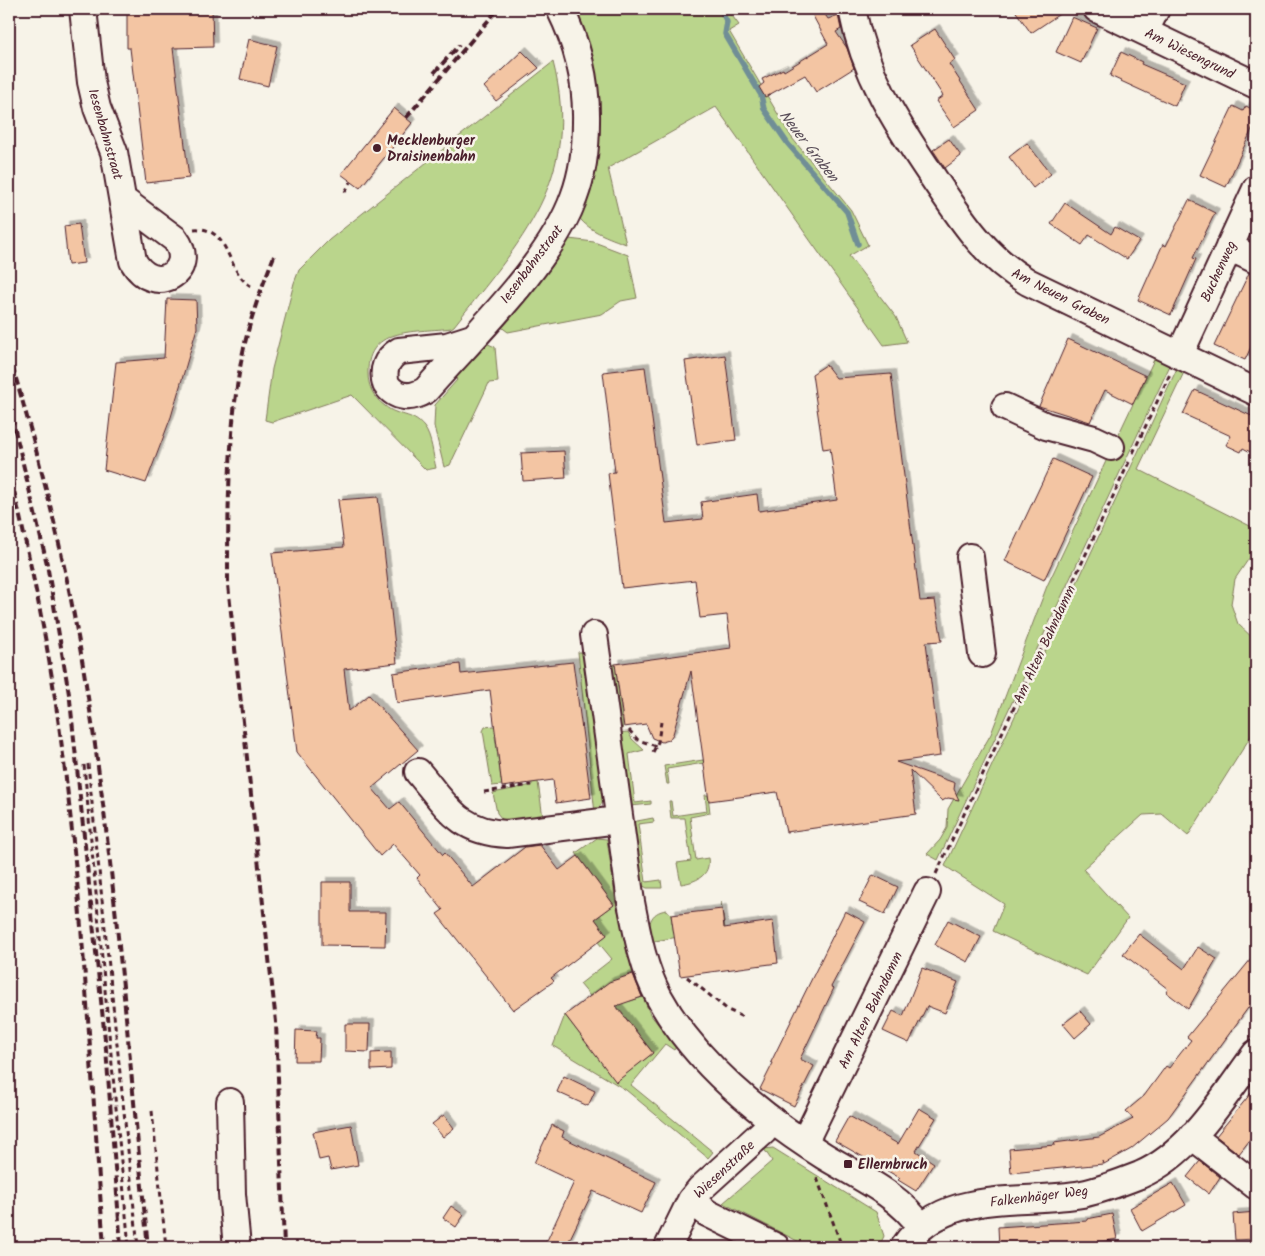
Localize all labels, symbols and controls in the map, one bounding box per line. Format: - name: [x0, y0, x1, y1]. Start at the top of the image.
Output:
- street label: Am Wiesengrund: [1141, 23, 1239, 86]
- street label: Iesenbahnstraat: [82, 86, 129, 183]
- water label: Neuer Graben: [772, 105, 845, 189]
- place label: Mecklenburger Draisinenbahn: [387, 130, 476, 168]
- marker: Mecklenburger Draisinenbahn: [371, 142, 383, 154]
- street label: Iesenbahnstraat: [495, 220, 569, 309]
- street label: Buchenweg: [1195, 237, 1243, 306]
- street label: Am Neuen Graben: [1007, 263, 1114, 331]
- street label: Am Alten Bahndamm: [1008, 582, 1082, 707]
- street label: Am Alten Bahndamm: [833, 948, 909, 1073]
- street label: Wiesenstraße: [689, 1135, 761, 1204]
- place label: Ellernbruch: [858, 1154, 927, 1176]
- marker: Ellernbruch: [842, 1158, 854, 1170]
- street label: Falkenhäger Weg: [989, 1180, 1090, 1214]

